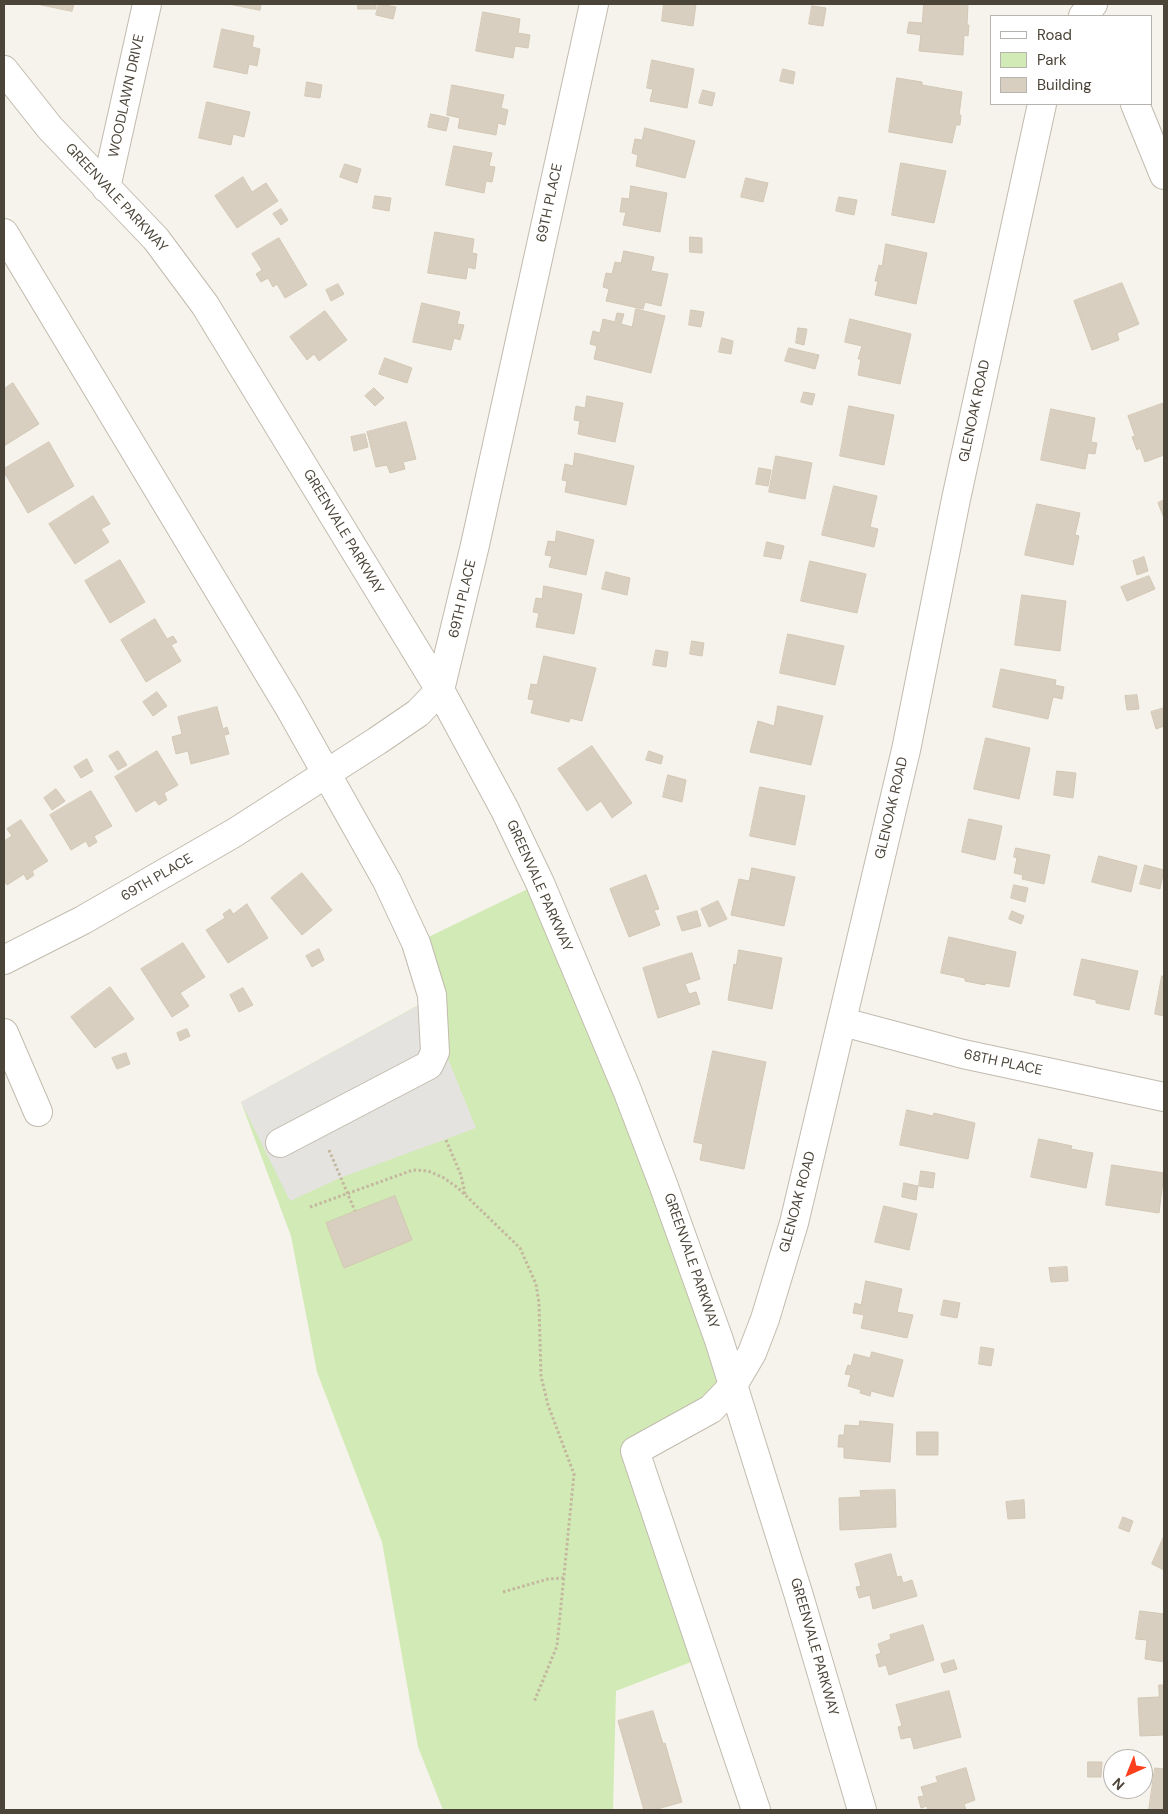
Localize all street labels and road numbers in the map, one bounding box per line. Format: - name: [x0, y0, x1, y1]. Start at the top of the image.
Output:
- street label: WOODLAWN DRIVE: [106, 33, 148, 159]
- street label: GREENVALE PARKWAY: [61, 140, 171, 256]
- street label: 69TH PLACE: [533, 162, 567, 244]
- street label: GLENOAK ROAD: [956, 358, 994, 464]
- street label: GREENVALE PARKWAY: [299, 467, 387, 597]
- street label: 69TH PLACE: [446, 558, 480, 640]
- street label: GLENOAK ROAD: [872, 755, 912, 861]
- street label: GREENVALE PARKWAY: [502, 818, 576, 954]
- street label: 69TH PLACE: [118, 851, 196, 905]
- street label: 68TH PLACE: [962, 1046, 1044, 1080]
- street label: GLENOAK ROAD: [776, 1149, 820, 1255]
- street label: GREENVALE PARKWAY: [660, 1191, 722, 1331]
- street label: GREENVALE PARKWAY: [786, 1576, 842, 1718]

